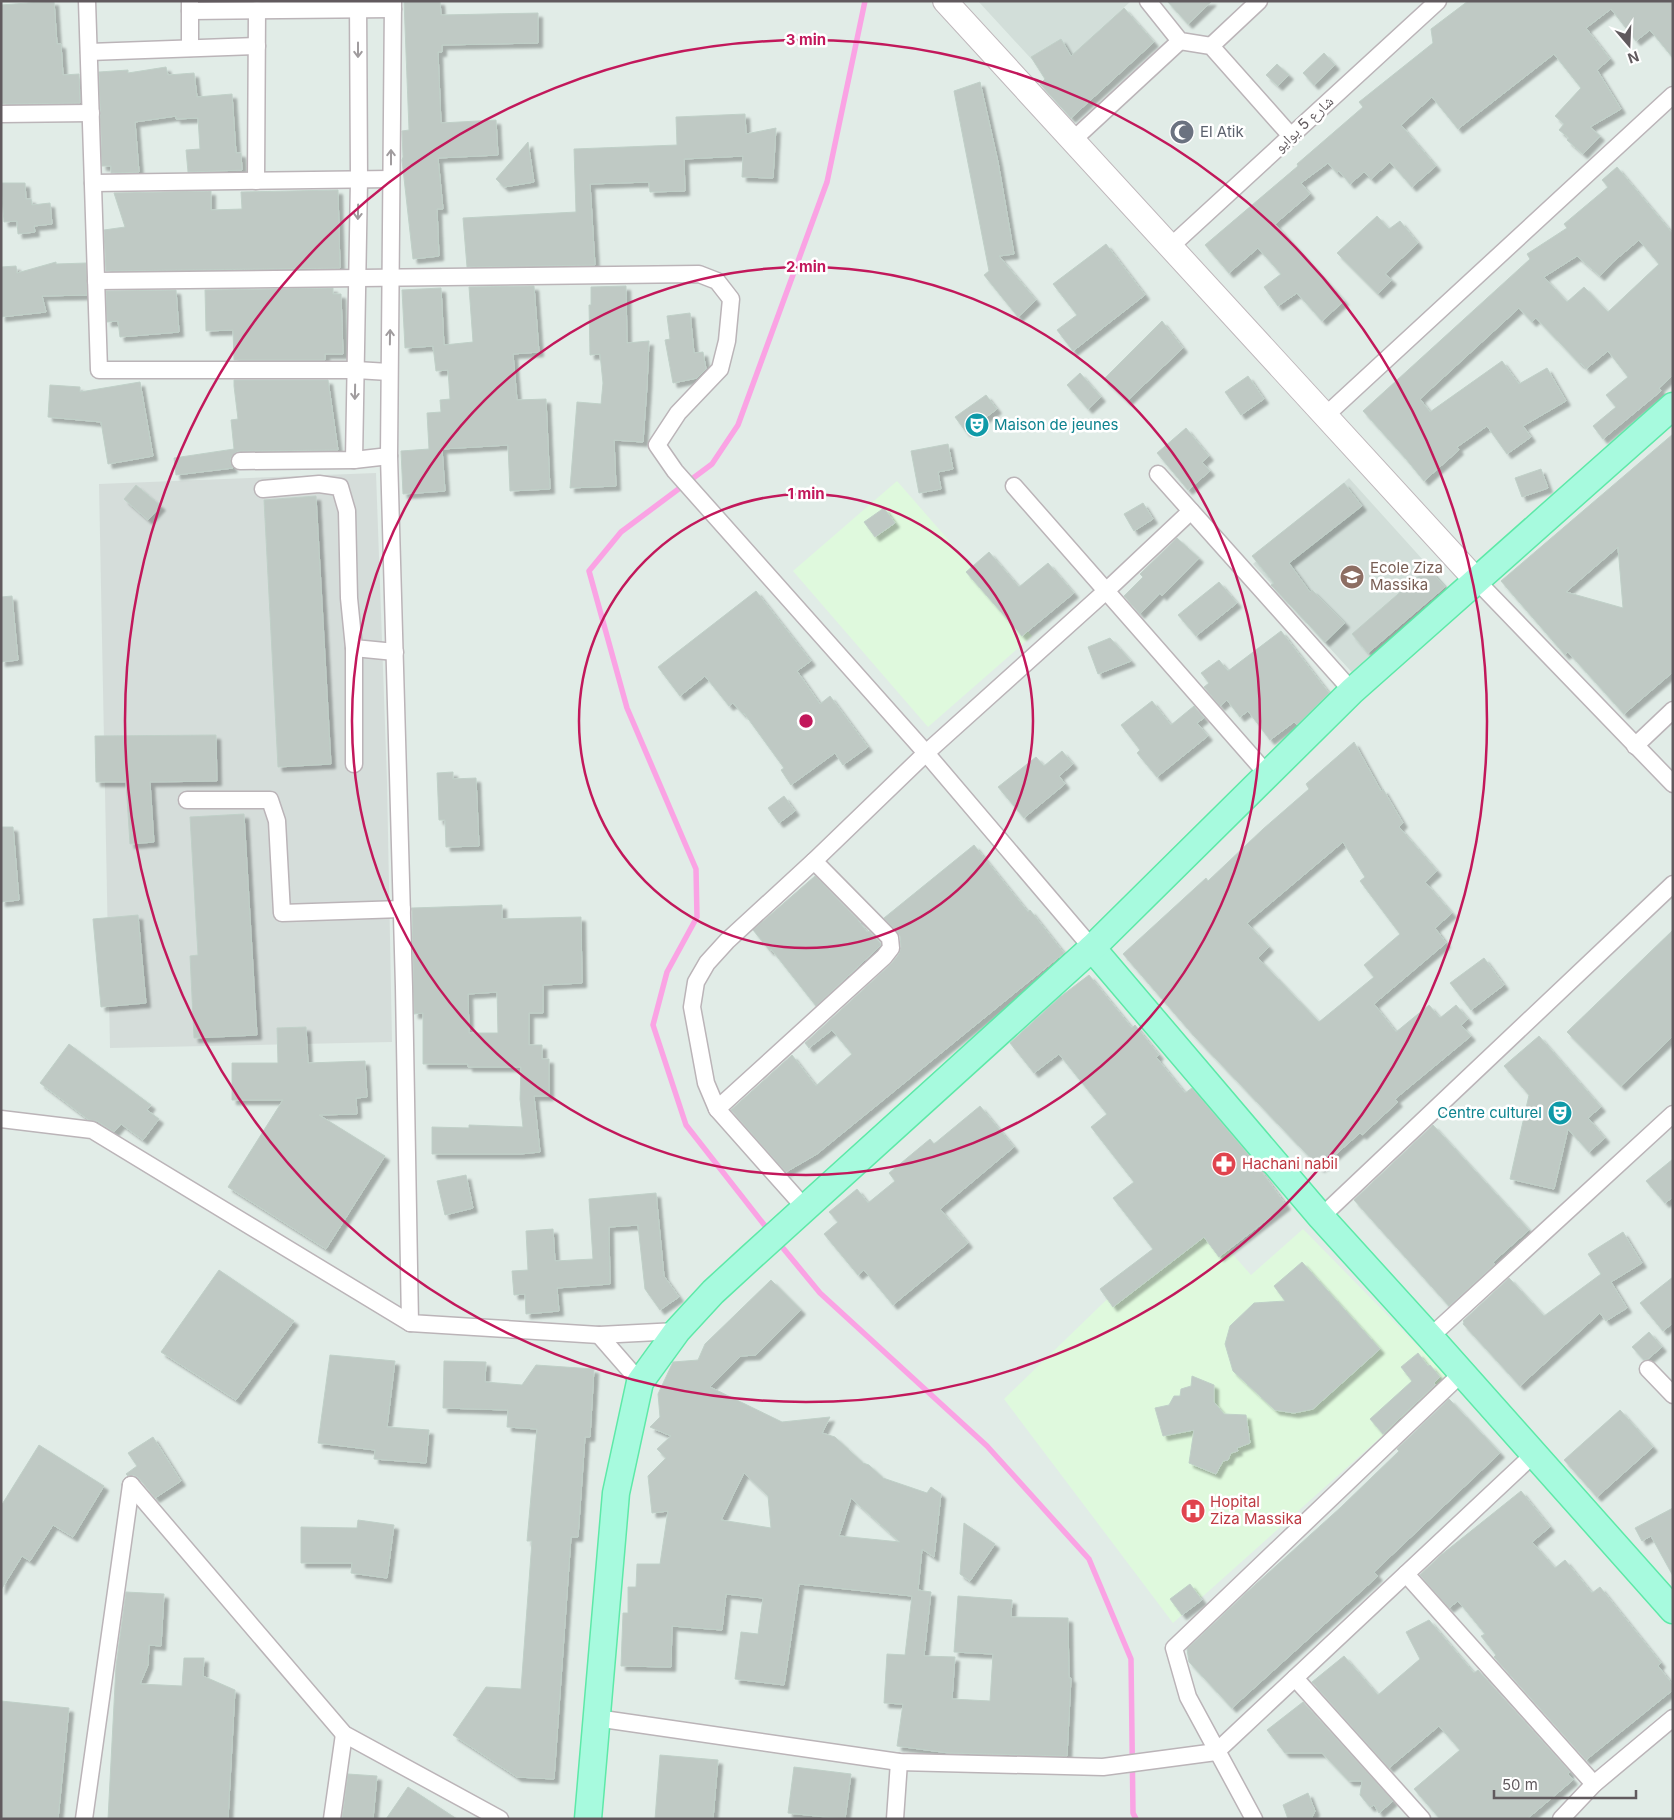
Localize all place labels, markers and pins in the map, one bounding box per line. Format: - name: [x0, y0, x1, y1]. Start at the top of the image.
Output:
- mosque icon: El Atik: [1169, 119, 1195, 145]
- place label: El Atik: [1200, 122, 1244, 141]
- theatre icon: Maison de jeunes: [964, 412, 990, 438]
- place label: Maison de jeunes: [994, 415, 1119, 434]
- place label: Ecole Ziza Massika: [1370, 558, 1443, 594]
- school or university icon: Ecole Ziza Massika: [1339, 564, 1365, 590]
- centre of rings: [797, 712, 815, 730]
- theatre icon: Centre culturel: [1547, 1100, 1573, 1126]
- place label: Centre culturel: [1437, 1103, 1542, 1122]
- pharmacy icon: Hachani nabil: [1211, 1151, 1237, 1177]
- place label: Hachani nabil: [1242, 1154, 1338, 1173]
- place label: Hopital Ziza Massika: [1210, 1492, 1302, 1528]
- hospital icon: Hopital Ziza Massika: [1180, 1498, 1206, 1524]

